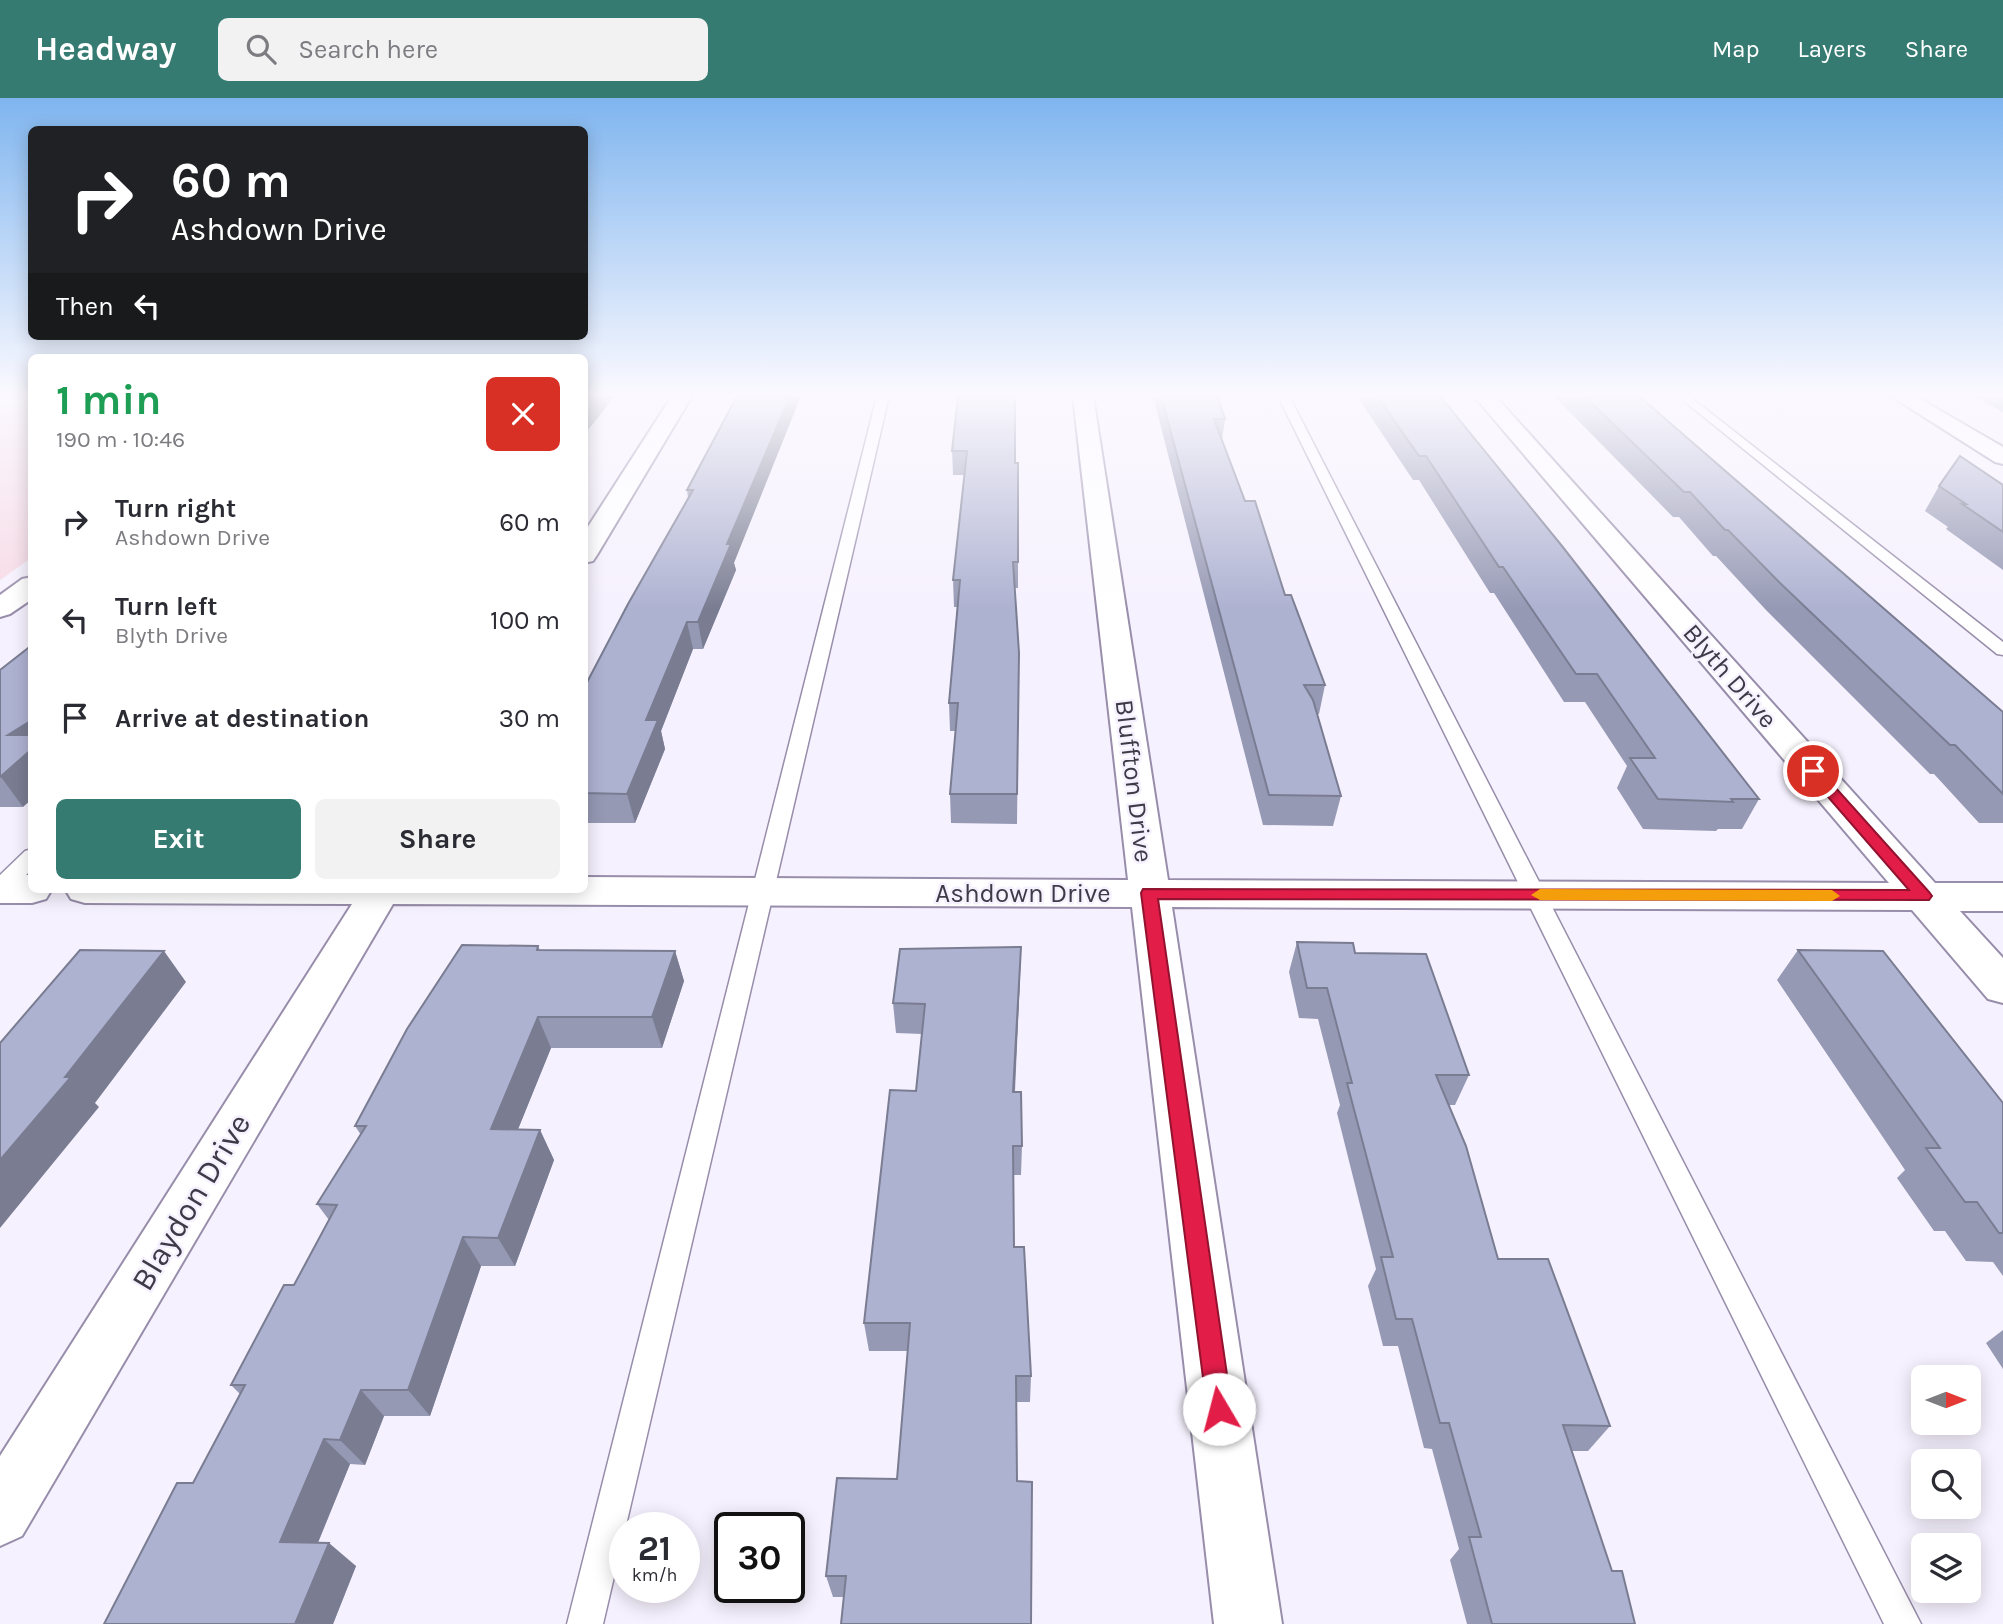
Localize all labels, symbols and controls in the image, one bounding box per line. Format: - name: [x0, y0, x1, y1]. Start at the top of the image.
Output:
- search box: [218, 18, 708, 81]
- text: Headway: [35, 30, 176, 68]
- icon: search: [242, 30, 280, 68]
- text: Search here: [298, 34, 438, 65]
- text: Map: [1712, 35, 1760, 63]
- text: Layers: [1798, 35, 1867, 63]
- text: Share: [1905, 35, 1968, 63]
- text: 60 m: [171, 152, 291, 209]
- icon: right: [56, 154, 147, 245]
- text: Ashdown Drive: [171, 211, 387, 248]
- icon: left: [128, 287, 166, 325]
- text: Then: [56, 291, 114, 322]
- text: 1 min: [56, 375, 161, 425]
- button: close: [486, 377, 560, 451]
- text: 190 m · 10:46: [56, 426, 185, 453]
- text: Turn right: [115, 493, 236, 524]
- icon: right: [56, 503, 94, 541]
- text: 60 m: [499, 507, 560, 538]
- text: Ashdown Drive: [115, 524, 270, 551]
- text: Turn left: [115, 591, 217, 622]
- icon: left: [56, 601, 94, 639]
- text: 100 m: [490, 605, 560, 636]
- street label: Blyth Drive: [1676, 618, 1784, 734]
- text: Blyth Drive: [115, 622, 228, 649]
- street label: Bluffton Drive: [1109, 698, 1159, 864]
- icon: arrive: [56, 699, 94, 737]
- text: Arrive at destination: [115, 703, 369, 734]
- text: 30 m: [499, 703, 560, 734]
- pin: [1783, 741, 1843, 801]
- icon: arrive: [1794, 752, 1832, 790]
- button: Exit: [56, 799, 301, 879]
- button: Share: [315, 799, 560, 879]
- street label: Ashdown Drive: [935, 878, 1111, 909]
- street label: Blaydon Drive: [124, 1107, 258, 1297]
- north arrow: [1911, 1365, 1981, 1435]
- map controls: [1911, 1365, 1981, 1603]
- position arrow: [1182, 1372, 1256, 1446]
- button: search: [1911, 1449, 1981, 1519]
- speed limit sign: 30: [714, 1512, 805, 1603]
- text: 21: [638, 1528, 671, 1569]
- button: layers: [1911, 1533, 1981, 1603]
- text: km/h: [632, 1564, 677, 1586]

